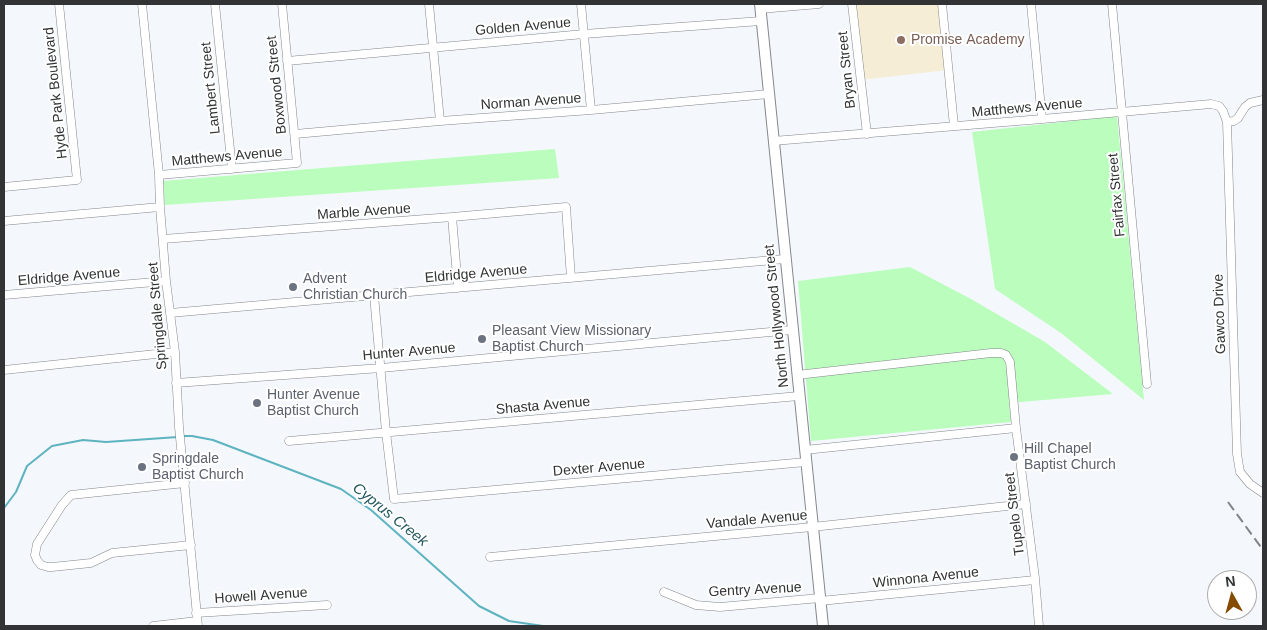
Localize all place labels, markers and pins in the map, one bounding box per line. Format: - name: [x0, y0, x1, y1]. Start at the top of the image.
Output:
- place label: Promise Academy: [911, 32, 1025, 48]
- marker: Promise Academy: [895, 34, 907, 46]
- place label: Advent Christian Church: [303, 271, 407, 304]
- marker: Advent Christian Church: [287, 281, 299, 293]
- place label: Pleasant View Missionary Baptist Church: [492, 323, 651, 356]
- marker: Pleasant View Missionary Baptist Church: [476, 333, 488, 345]
- place label: Hunter Avenue Baptist Church: [267, 387, 360, 420]
- marker: Hunter Avenue Baptist Church: [251, 397, 263, 409]
- place label: Hill Chapel Baptist Church: [1024, 441, 1116, 474]
- place label: Springdale Baptist Church: [152, 451, 244, 484]
- marker: Hill Chapel Baptist Church: [1008, 451, 1020, 463]
- marker: Springdale Baptist Church: [136, 461, 148, 473]

